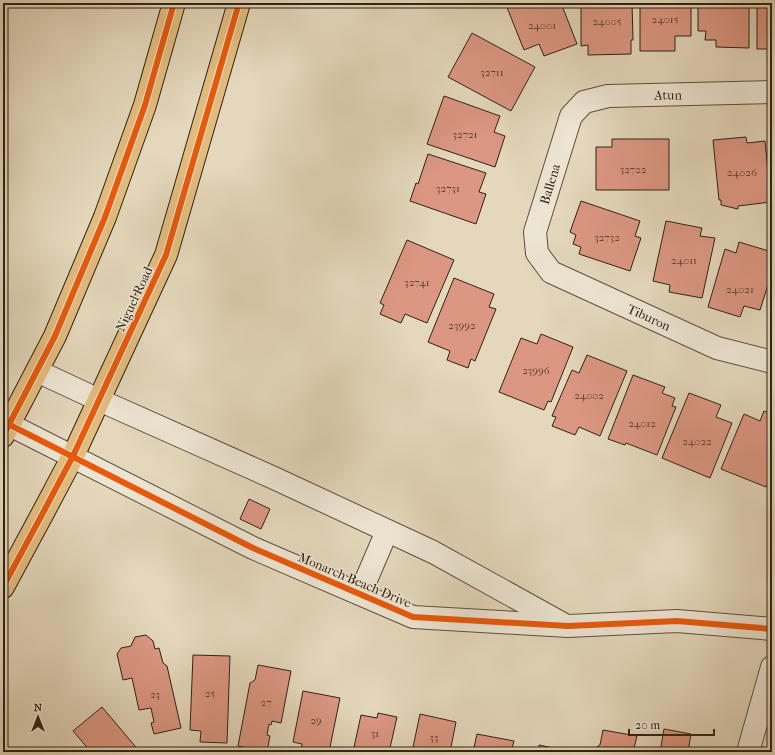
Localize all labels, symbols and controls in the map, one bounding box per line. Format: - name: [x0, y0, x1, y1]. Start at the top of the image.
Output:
- house number: 24015: [652, 13, 679, 26]
- house number: 24005: [592, 15, 622, 28]
- house number: 24001: [528, 19, 556, 32]
- house number: 32711: [480, 66, 504, 79]
- street label: Atun: [653, 87, 683, 103]
- house number: 32721: [452, 128, 478, 141]
- street label: Ballena: [537, 161, 564, 206]
- house number: 32722: [620, 163, 647, 176]
- house number: 24026: [727, 166, 757, 179]
- house number: 32731: [436, 182, 460, 195]
- house number: 32732: [594, 231, 620, 244]
- house number: 24011: [671, 254, 697, 267]
- street label: Niguel Road: [112, 263, 156, 334]
- house number: 32741: [404, 276, 430, 289]
- house number: 24021: [726, 283, 754, 296]
- street label: Tiburon: [625, 301, 674, 333]
- house number: 23992: [448, 319, 476, 332]
- house number: 23996: [522, 364, 550, 377]
- house number: 24002: [574, 389, 604, 402]
- house number: 24012: [628, 417, 656, 430]
- house number: 24022: [682, 435, 712, 448]
- street label: Monarch Beach Drive: [296, 549, 414, 611]
- house number: 25: [205, 687, 215, 700]
- house number: 23: [150, 688, 160, 701]
- house number: 27: [261, 696, 271, 709]
- north arrow: [18, 697, 58, 737]
- text: N: [34, 701, 43, 714]
- scale bar: [629, 711, 714, 737]
- house number: 29: [310, 714, 322, 727]
- text: 20 m: [635, 718, 660, 732]
- house number: 31: [371, 727, 379, 740]
- house number: 33: [429, 731, 439, 744]

